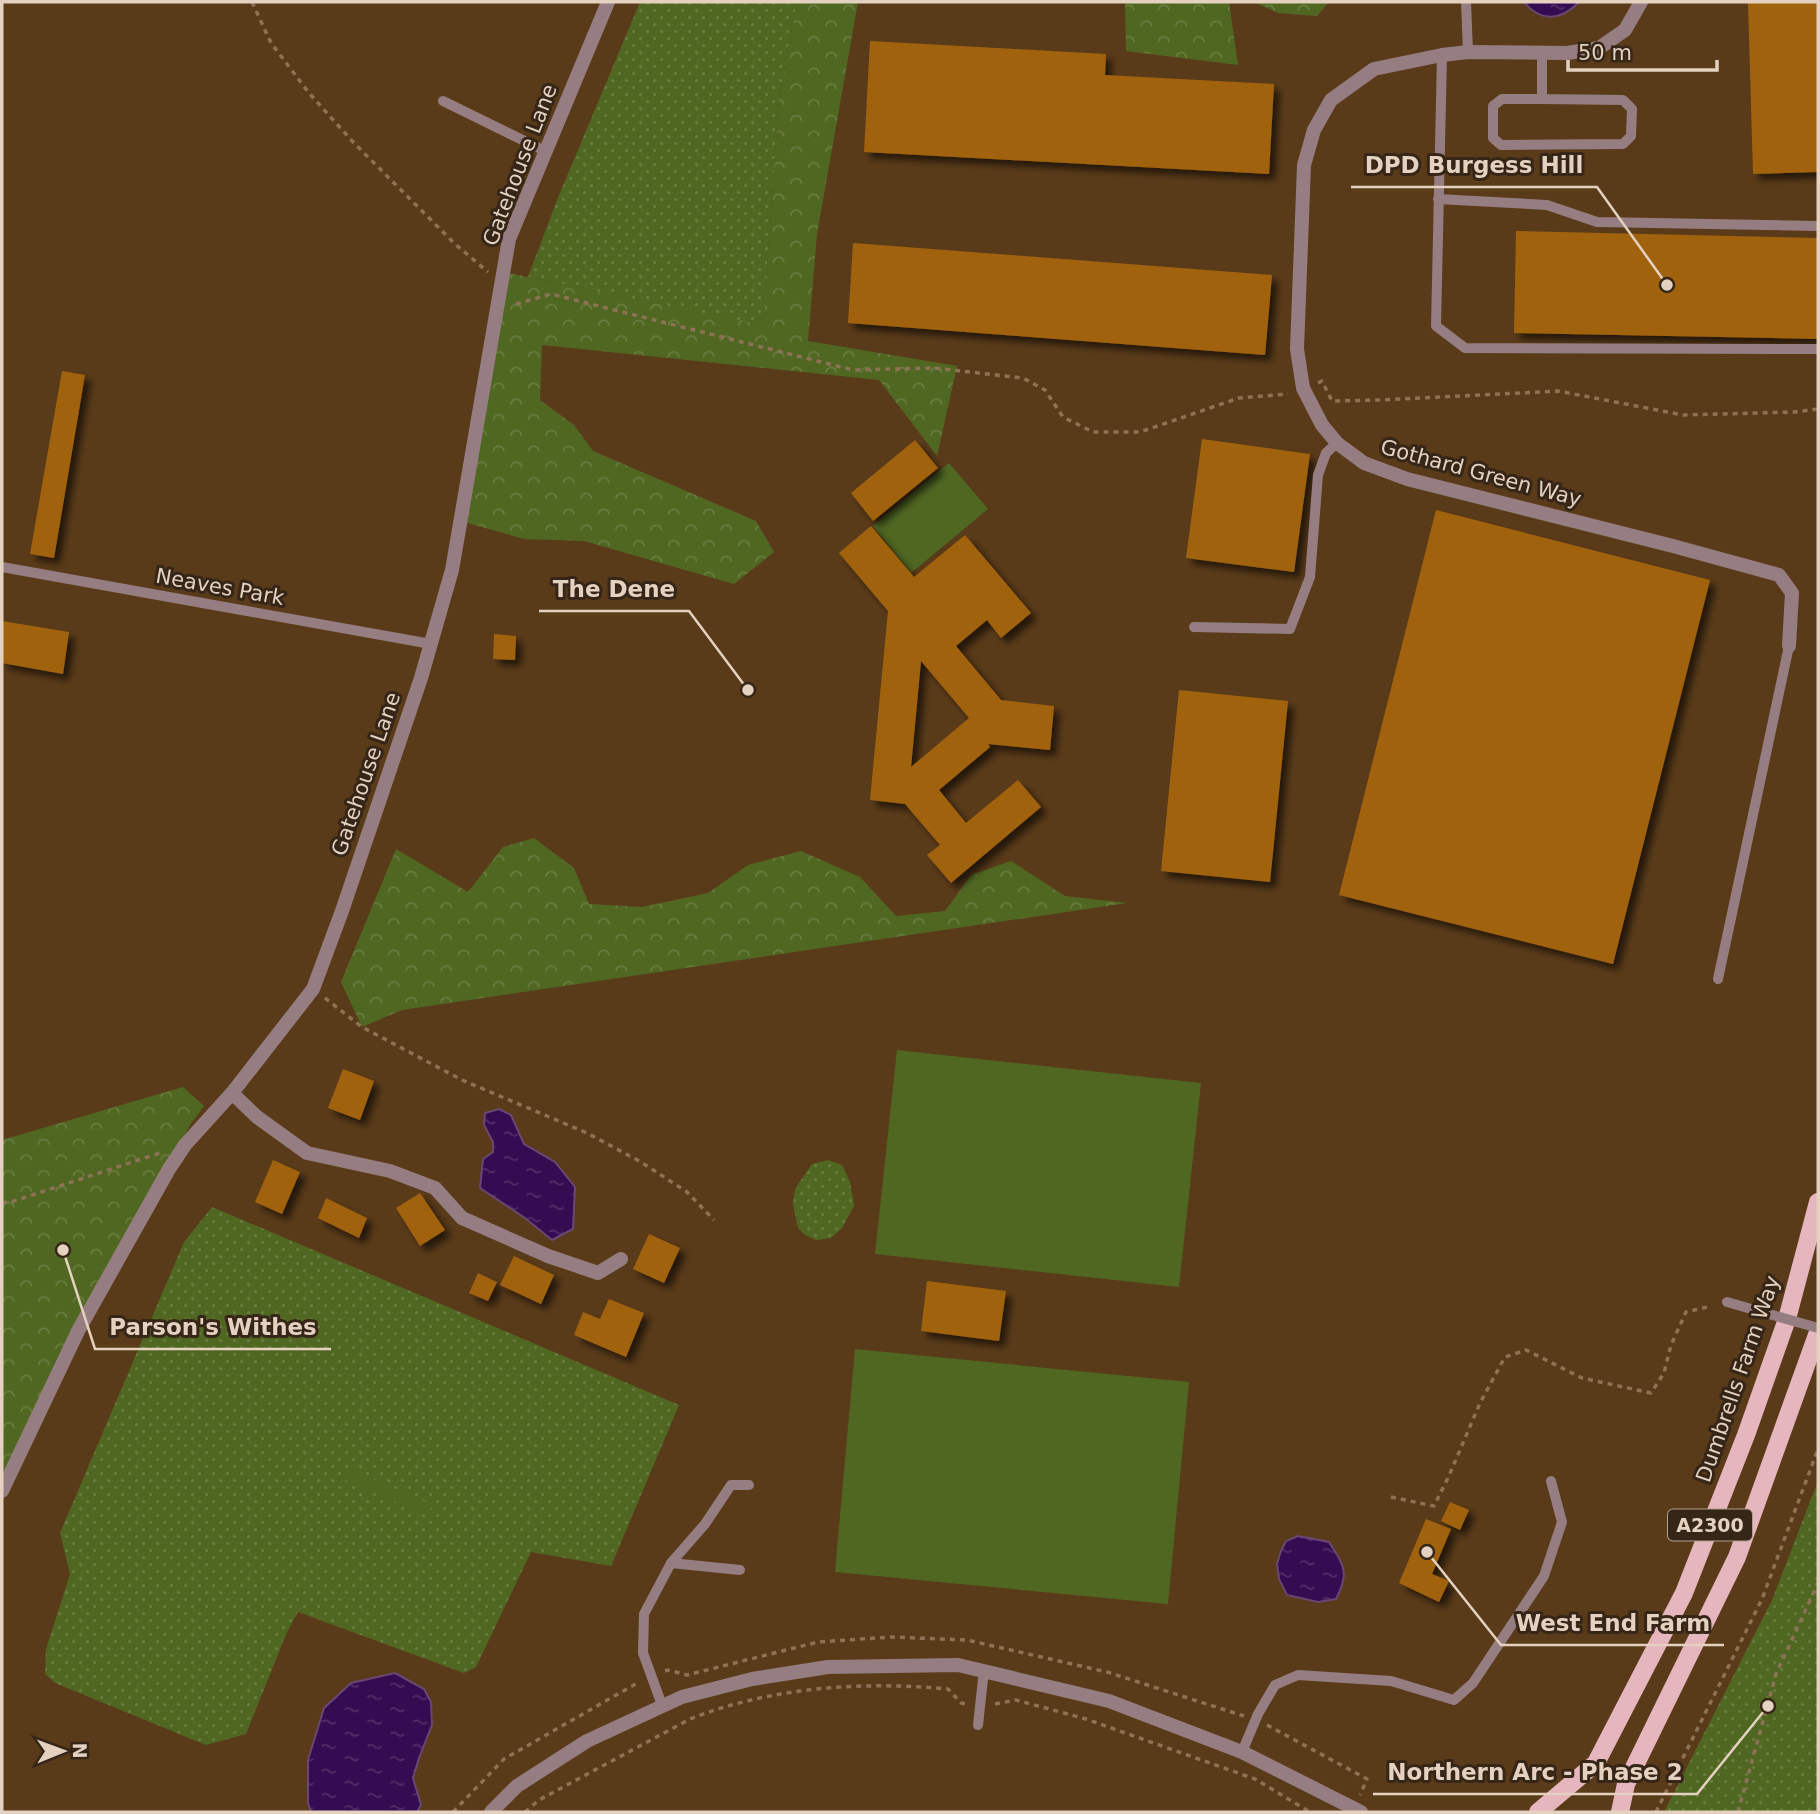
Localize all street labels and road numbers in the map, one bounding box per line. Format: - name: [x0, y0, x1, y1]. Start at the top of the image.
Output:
- street label: Gatehouse Lane: [478, 81, 562, 249]
- street label: Gothard Green Way: [1378, 435, 1584, 511]
- street label: Neaves Park: [154, 564, 287, 610]
- street label: Gatehouse Lane: [327, 689, 405, 859]
- street label: Dumbrells Farm Way: [1691, 1273, 1785, 1485]
- road number: A2300: [1668, 1510, 1752, 1540]

